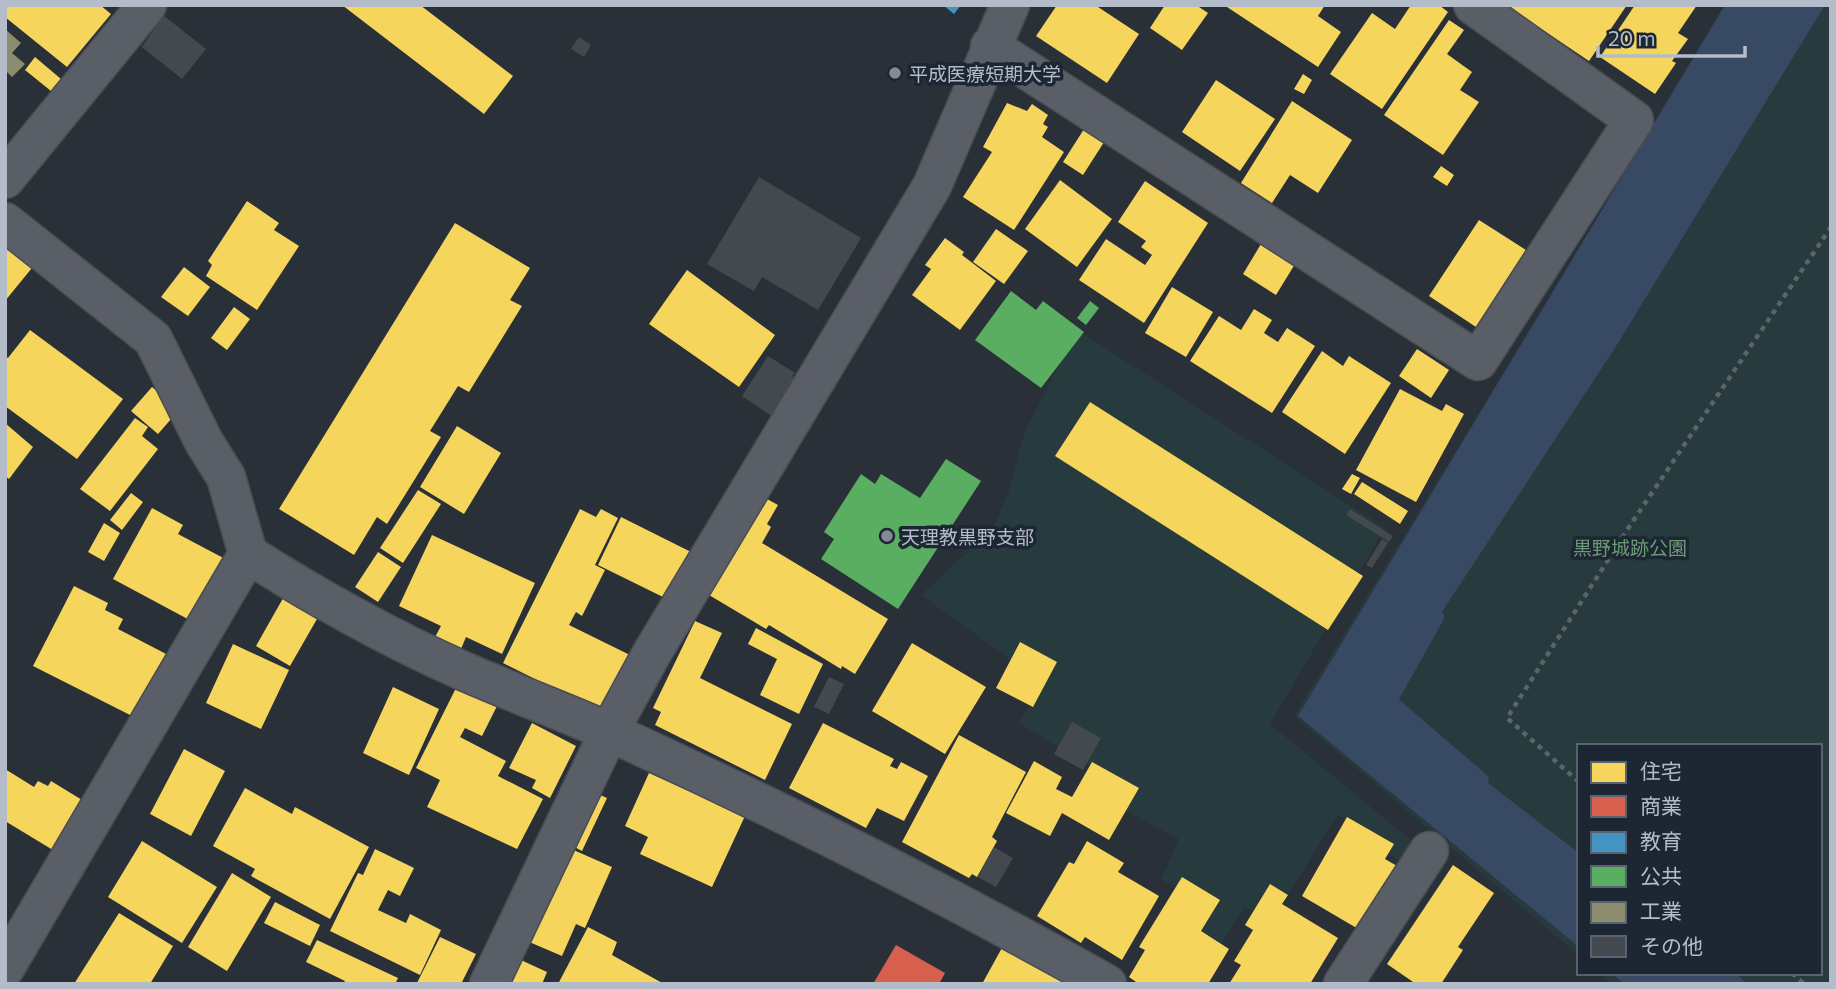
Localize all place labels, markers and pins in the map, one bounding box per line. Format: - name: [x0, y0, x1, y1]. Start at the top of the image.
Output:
- place label: 平成医療短期大学: [909, 62, 1061, 85]
- marker: 平成医療短期大学: [887, 65, 903, 81]
- place label: 天理教黒野支部: [901, 525, 1034, 548]
- marker: 天理教黒野支部: [879, 528, 895, 544]

